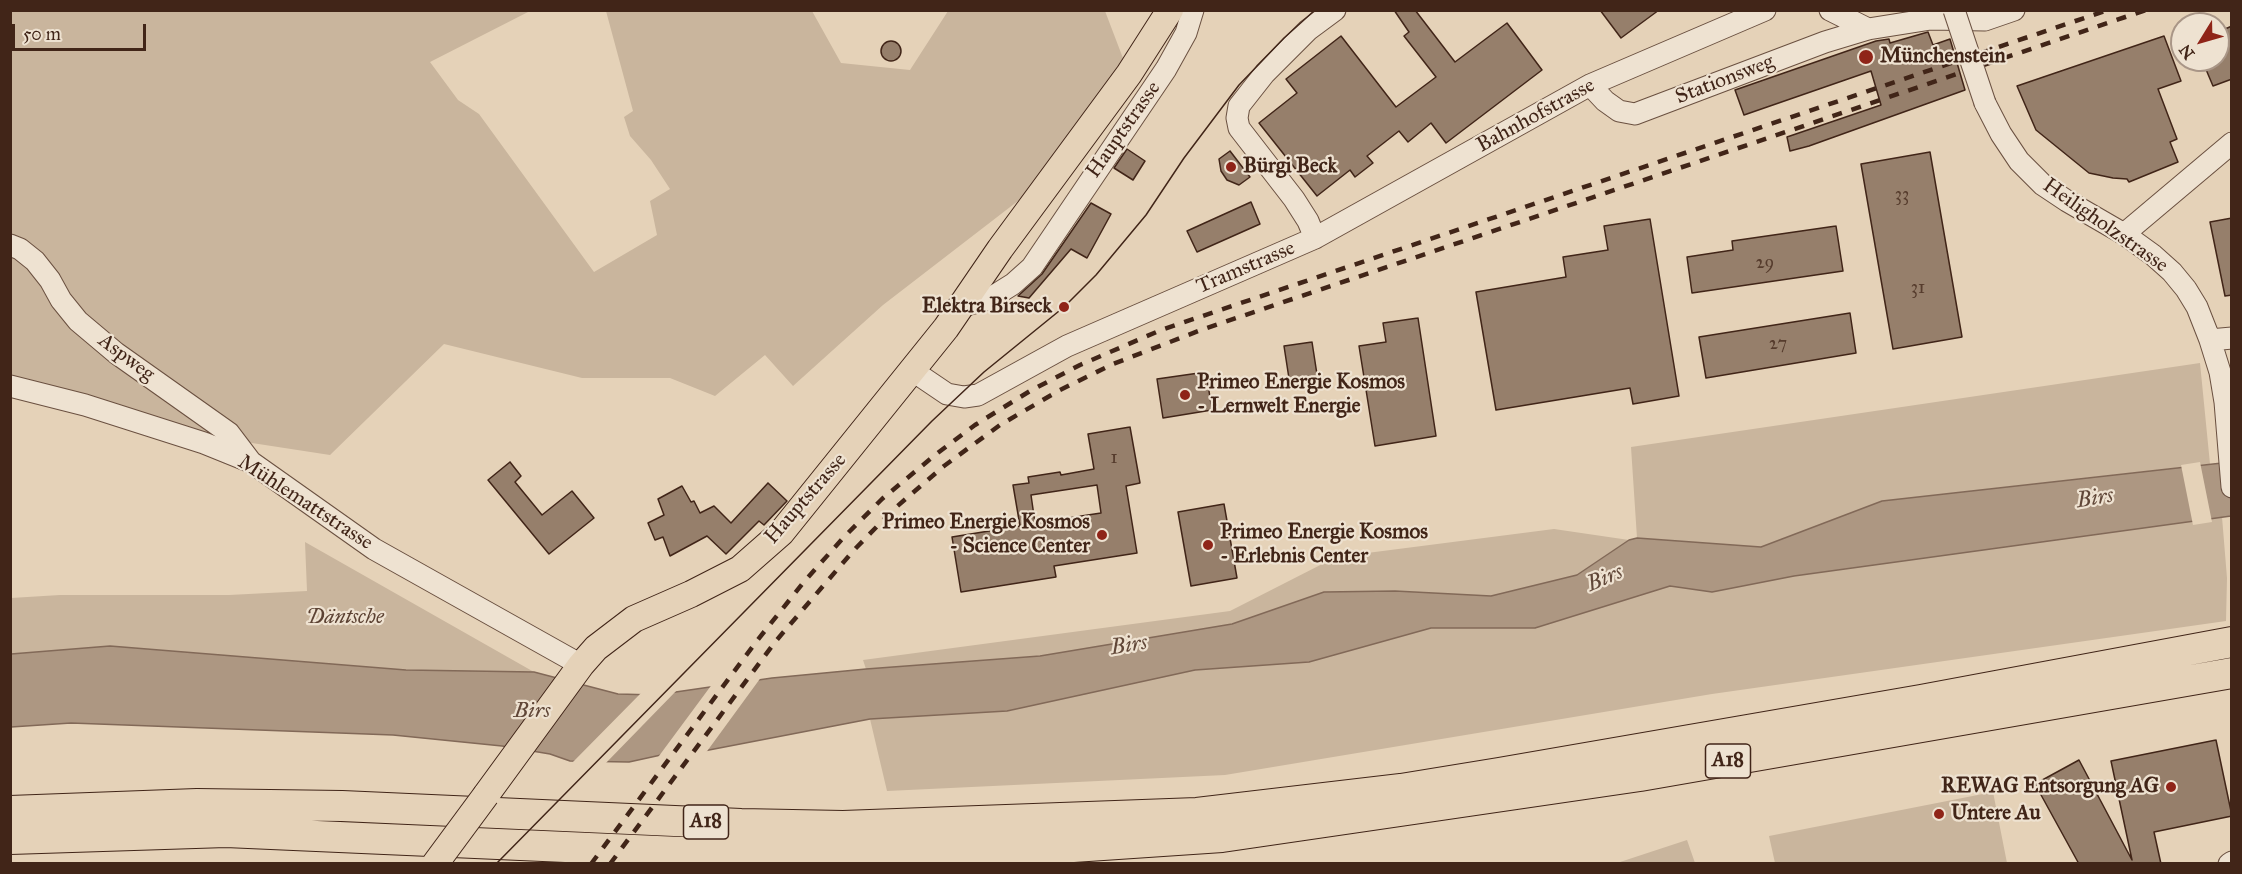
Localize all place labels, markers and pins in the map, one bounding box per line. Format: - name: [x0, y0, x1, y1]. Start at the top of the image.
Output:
- place label: Münchenstein: [1880, 44, 2006, 70]
- marker: Münchenstein: [1857, 48, 1875, 66]
- place label: Bürgi Beck: [1243, 154, 1337, 180]
- marker: Bürgi Beck: [1224, 160, 1238, 174]
- place label: Elektra Birseck: [922, 294, 1052, 320]
- marker: Elektra Birseck: [1057, 300, 1071, 314]
- place label: Primeo Energie Kosmos - Lernwelt Energie: [1197, 370, 1405, 420]
- marker: Primeo Energie Kosmos - Lernwelt Energie: [1178, 388, 1192, 402]
- place label: Primeo Energie Kosmos - Science Center: [882, 510, 1090, 560]
- place label: Primeo Energie Kosmos - Erlebnis Center: [1220, 520, 1428, 570]
- marker: Primeo Energie Kosmos - Science Center: [1095, 528, 1109, 542]
- marker: Primeo Energie Kosmos - Erlebnis Center: [1201, 538, 1215, 552]
- place label: REWAG Entsorgung AG: [1941, 774, 2159, 800]
- marker: REWAG Entsorgung AG: [2164, 780, 2178, 794]
- place label: Untere Au: [1951, 801, 2041, 827]
- marker: Untere Au: [1932, 807, 1946, 821]

